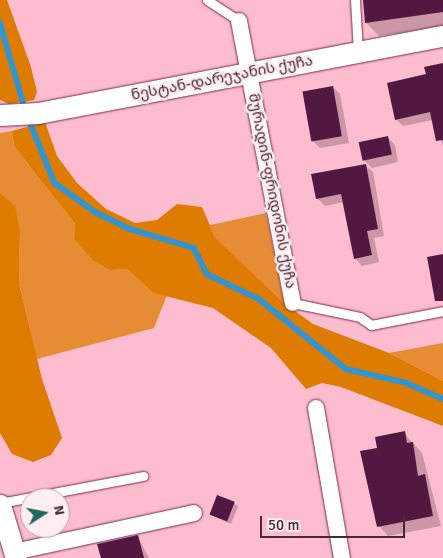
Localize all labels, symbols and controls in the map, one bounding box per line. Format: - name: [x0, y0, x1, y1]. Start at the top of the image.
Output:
- street label: ნესტან-დარეჯანის ქუჩა: [130, 52, 314, 104]
- street label: მურადინ-ფრიდონის ქუჩა: [244, 92, 300, 290]
- north arrow: [20, 488, 70, 538]
- text: N: [50, 504, 69, 517]
- scale bar: [263, 506, 408, 538]
- text: 50 m: [268, 516, 299, 534]

